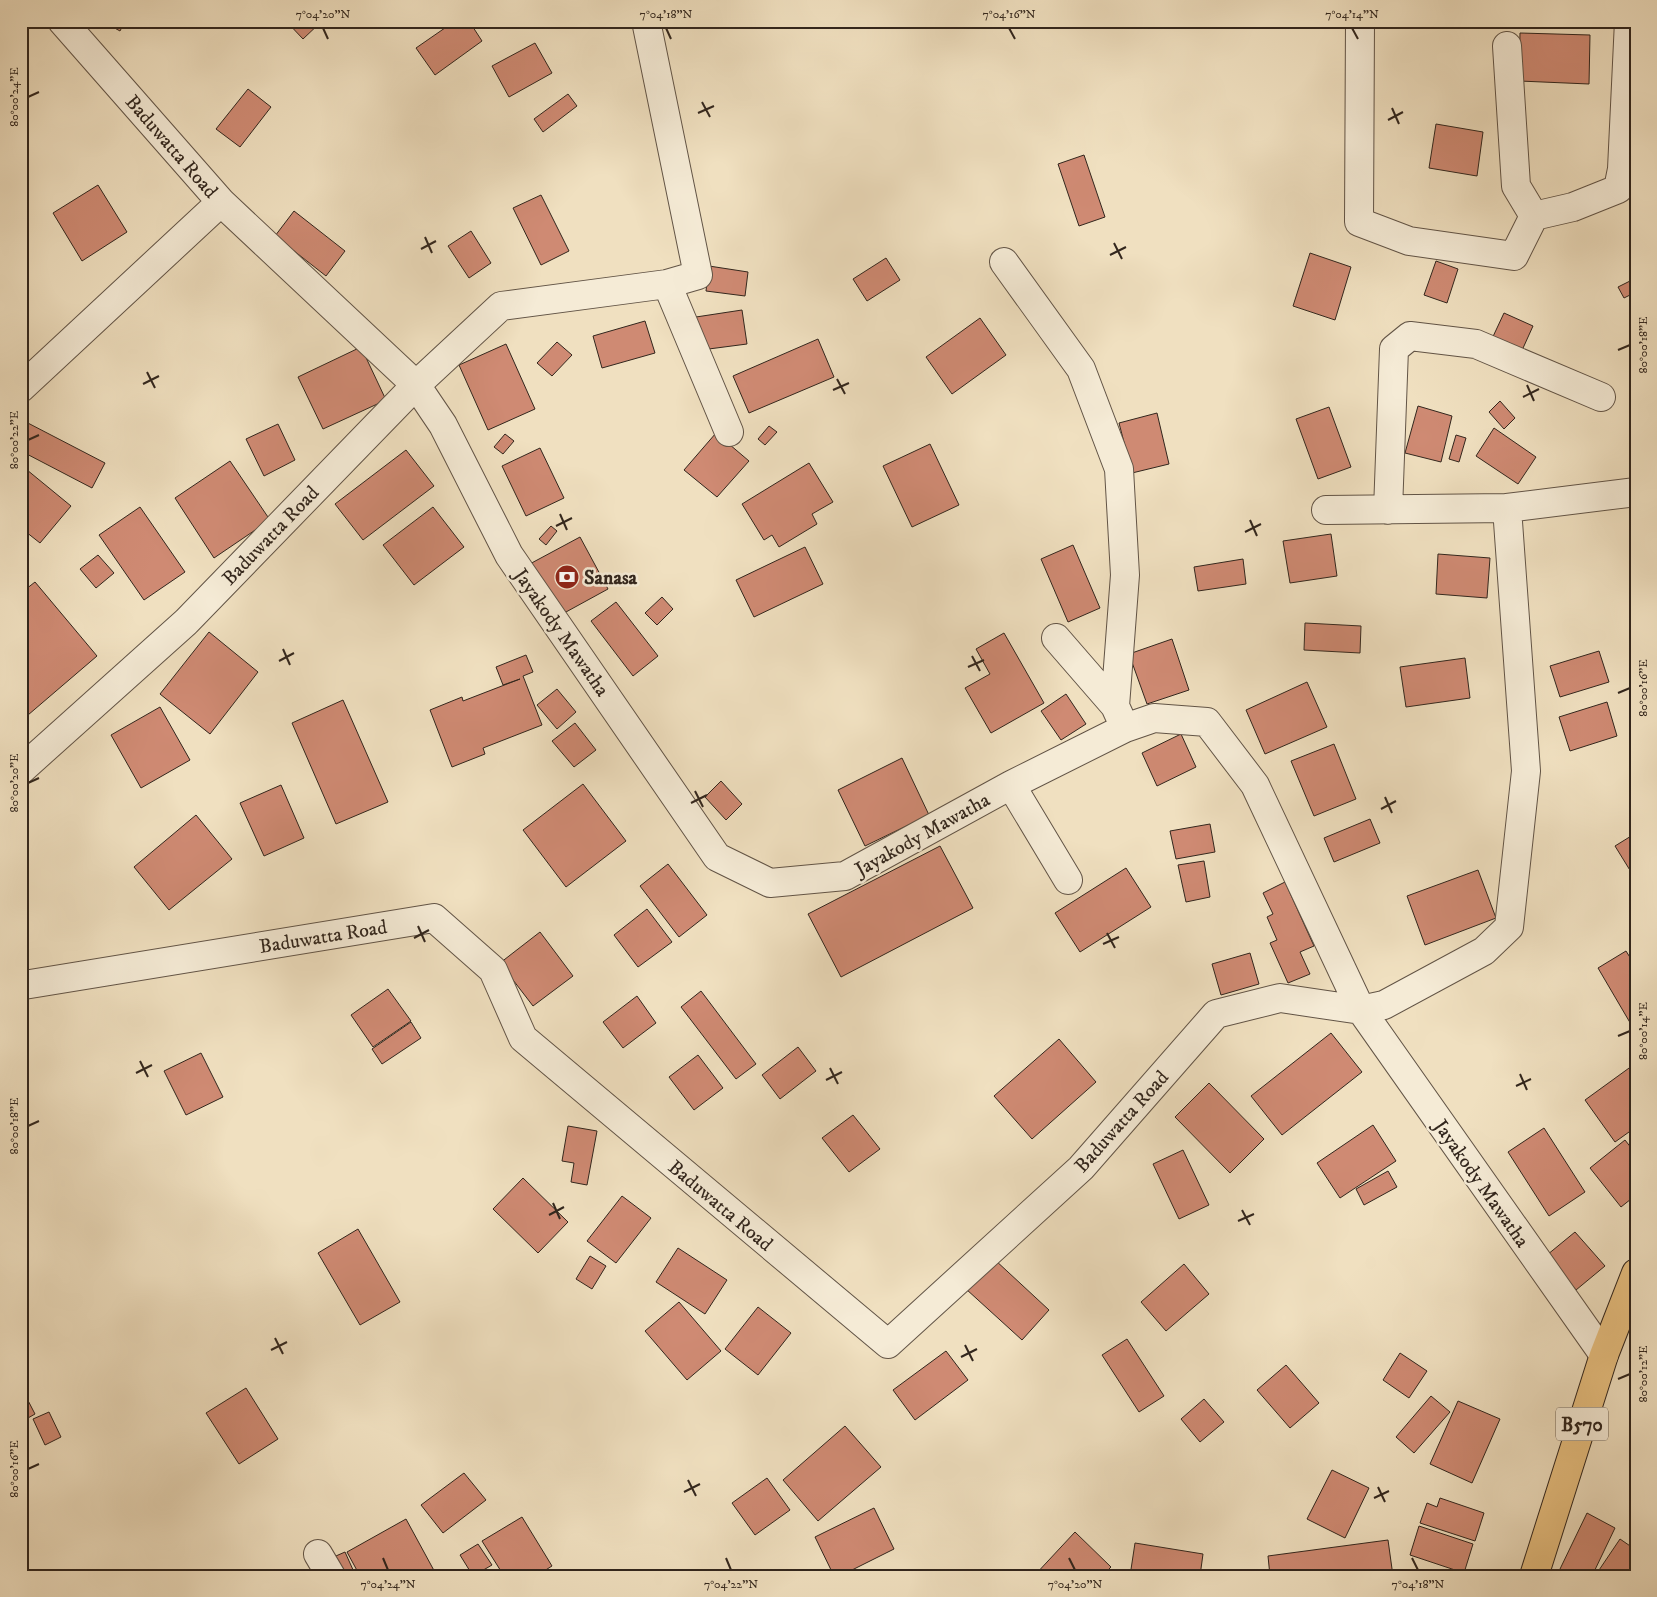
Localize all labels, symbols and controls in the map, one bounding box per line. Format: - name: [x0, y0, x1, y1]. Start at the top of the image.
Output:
- text: 7°04'20"N: [296, 7, 351, 22]
- text: 7°04'18"N: [640, 7, 693, 22]
- text: 7°04'16"N: [983, 7, 1036, 22]
- text: 7°04'14"N: [1325, 7, 1379, 22]
- text: 80°00'24"E: [7, 67, 22, 127]
- street label: Baduwatta Road: [119, 90, 223, 204]
- text: 80°00'18"E: [1636, 316, 1651, 374]
- text: 80°00'22"E: [7, 410, 22, 469]
- street label: Baduwatta Road: [217, 481, 325, 591]
- street label: Jayakody Mawatha: [506, 562, 614, 702]
- bank icon: Sanasa: [554, 564, 580, 590]
- place label: Sanasa: [584, 566, 638, 591]
- text: 80°00'16"E: [1636, 659, 1651, 717]
- text: 80°00'20"E: [7, 753, 22, 813]
- street label: Jayakody Mawatha: [849, 788, 995, 884]
- street label: Baduwatta Road: [258, 915, 389, 960]
- text: 80°00'14"E: [1636, 1001, 1651, 1060]
- street label: Baduwatta Road: [1070, 1066, 1175, 1178]
- text: 80°00'18"E: [7, 1097, 22, 1155]
- street label: Jayakody Mawatha: [1426, 1113, 1534, 1253]
- street label: Baduwatta Road: [663, 1155, 778, 1257]
- text: 80°00'12"E: [1636, 1345, 1651, 1403]
- road number: B570: [1556, 1408, 1608, 1440]
- text: 80°00'16"E: [7, 1440, 22, 1498]
- text: 7°04'24"N: [360, 1577, 416, 1592]
- text: 7°04'22"N: [704, 1577, 758, 1592]
- text: 7°04'20"N: [1048, 1577, 1103, 1592]
- text: 7°04'18"N: [1392, 1577, 1445, 1592]

